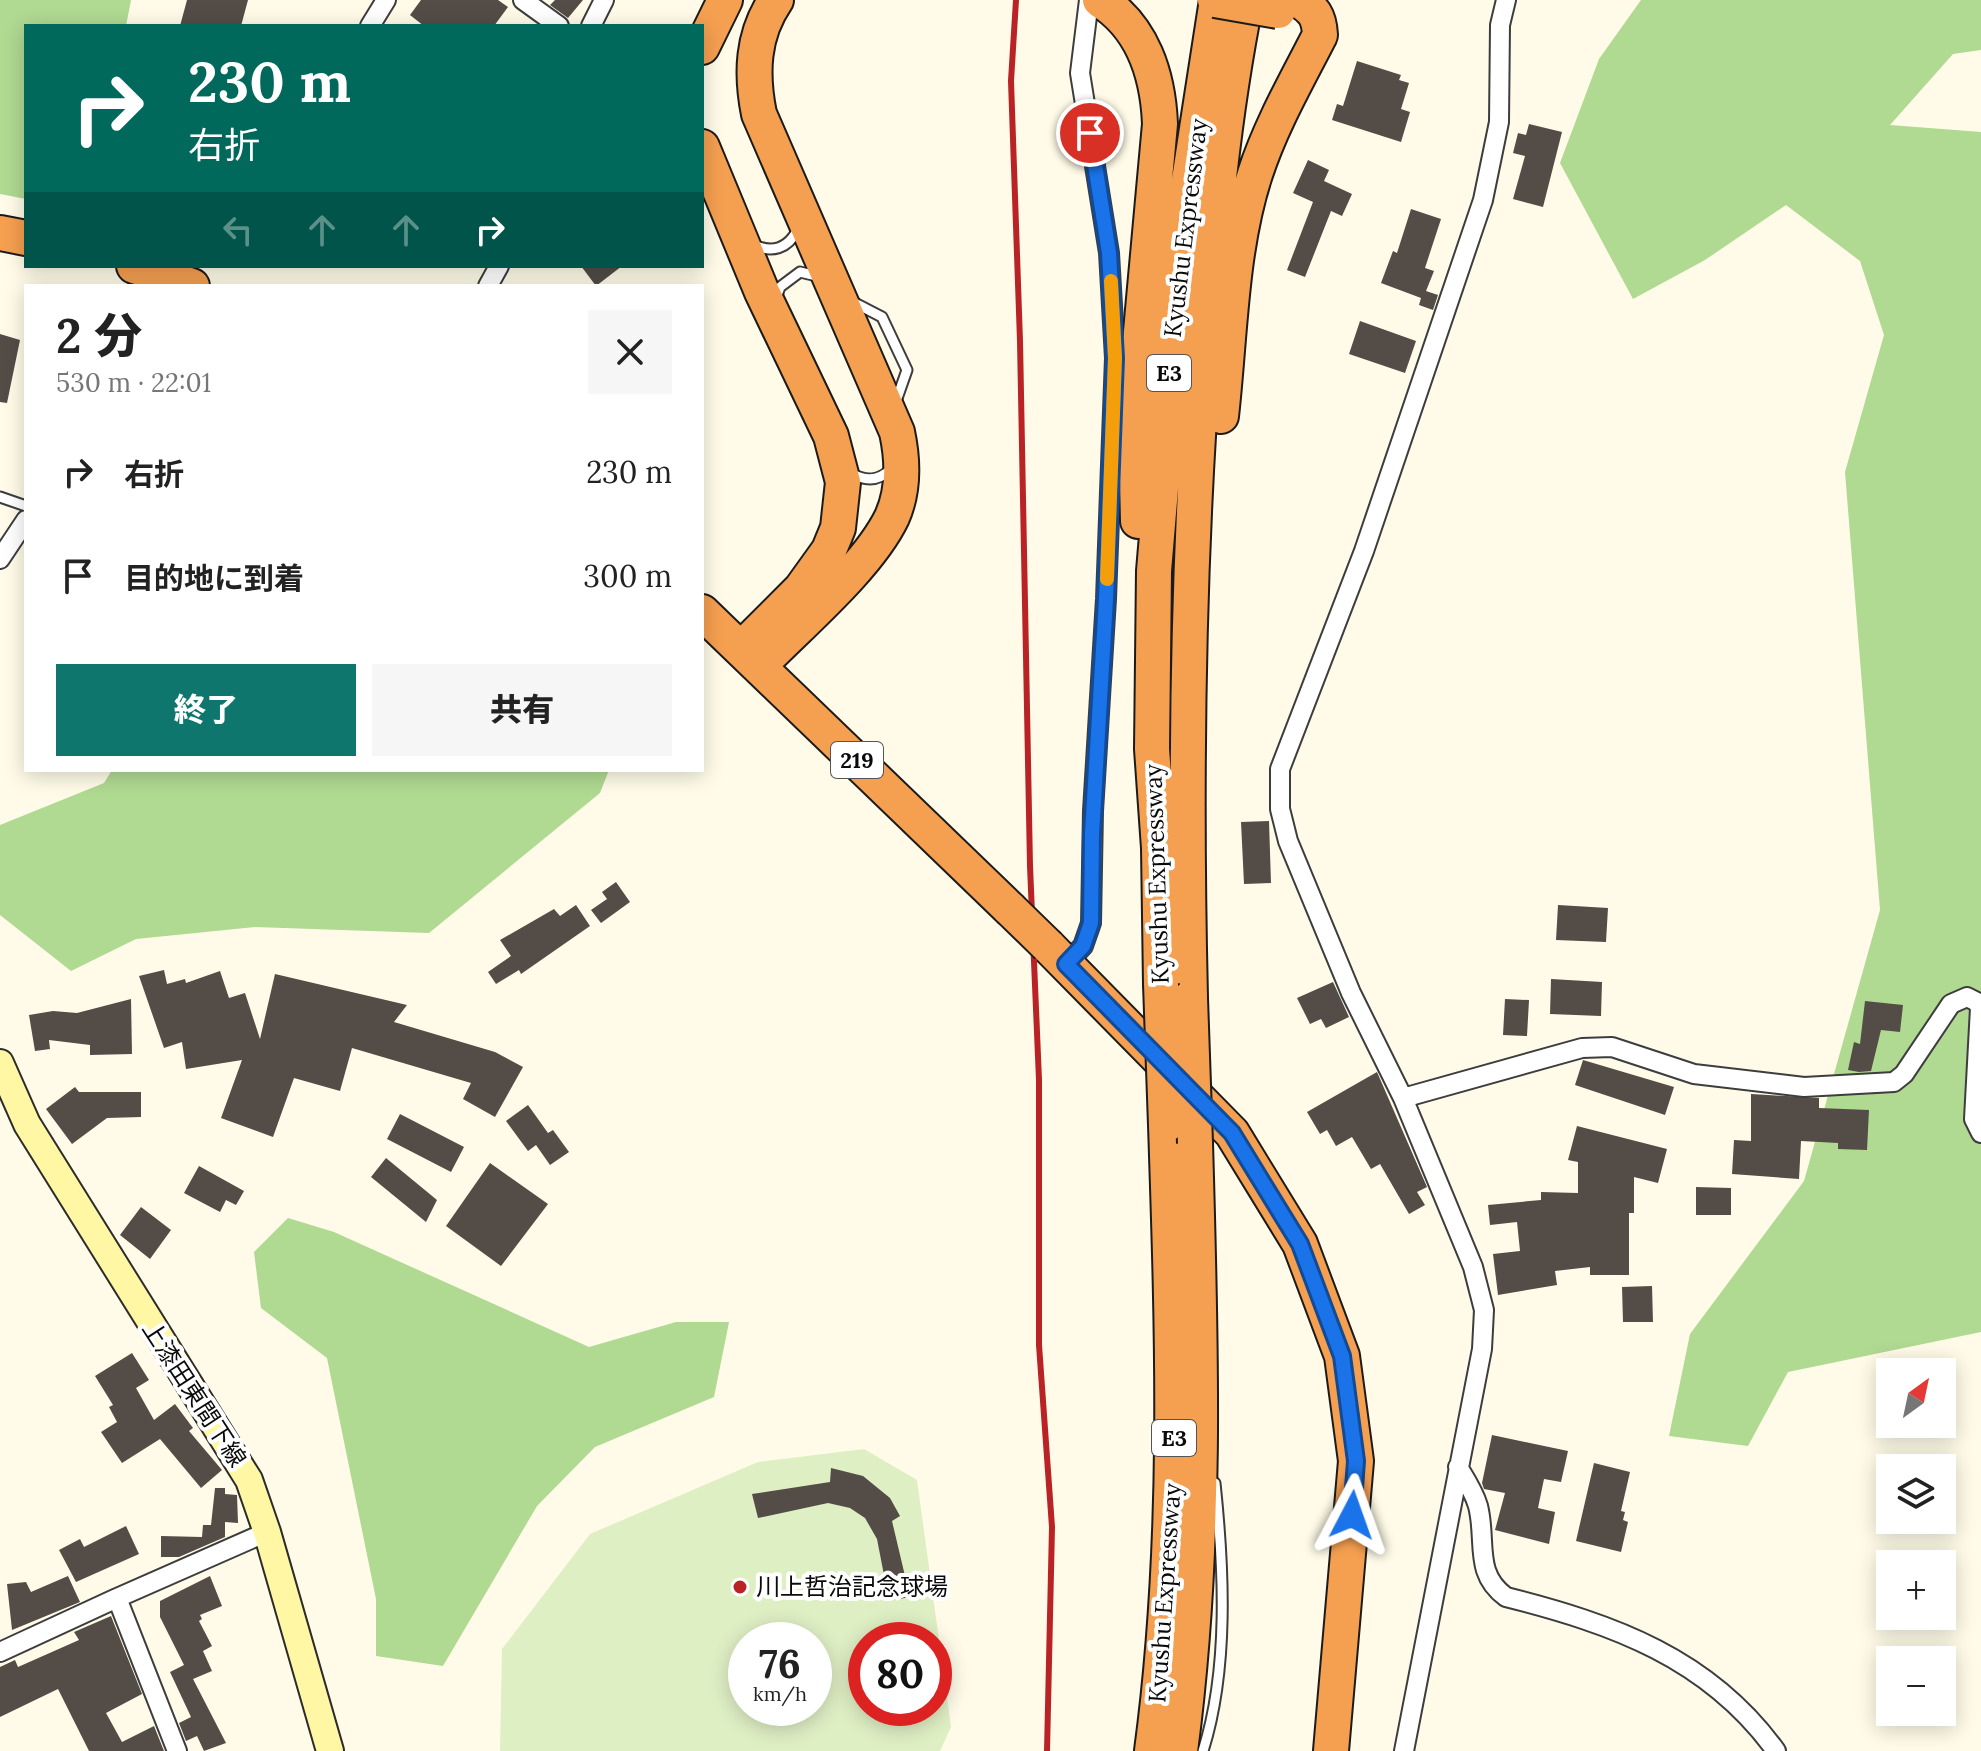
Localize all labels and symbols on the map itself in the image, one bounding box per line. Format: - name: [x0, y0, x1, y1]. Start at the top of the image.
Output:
- pin: [1056, 99, 1124, 167]
- street label: Kyushu Expressway: [1157, 116, 1214, 339]
- road number: E3: [1147, 355, 1191, 391]
- road number: 219: [831, 742, 883, 778]
- street label: Kyushu Expressway: [1137, 763, 1176, 985]
- street label: 上漆田東間下線: [136, 1315, 253, 1473]
- north arrow: [1876, 1358, 1956, 1438]
- road number: E3: [1152, 1420, 1196, 1456]
- position arrow: [1310, 1473, 1394, 1557]
- street label: Kyushu Expressway: [1141, 1482, 1188, 1704]
- place label: 川上哲治記念球場: [756, 1571, 948, 1602]
- marker: 川上哲治記念球場: [731, 1578, 749, 1596]
- speed limit sign: 80: [848, 1622, 952, 1726]

